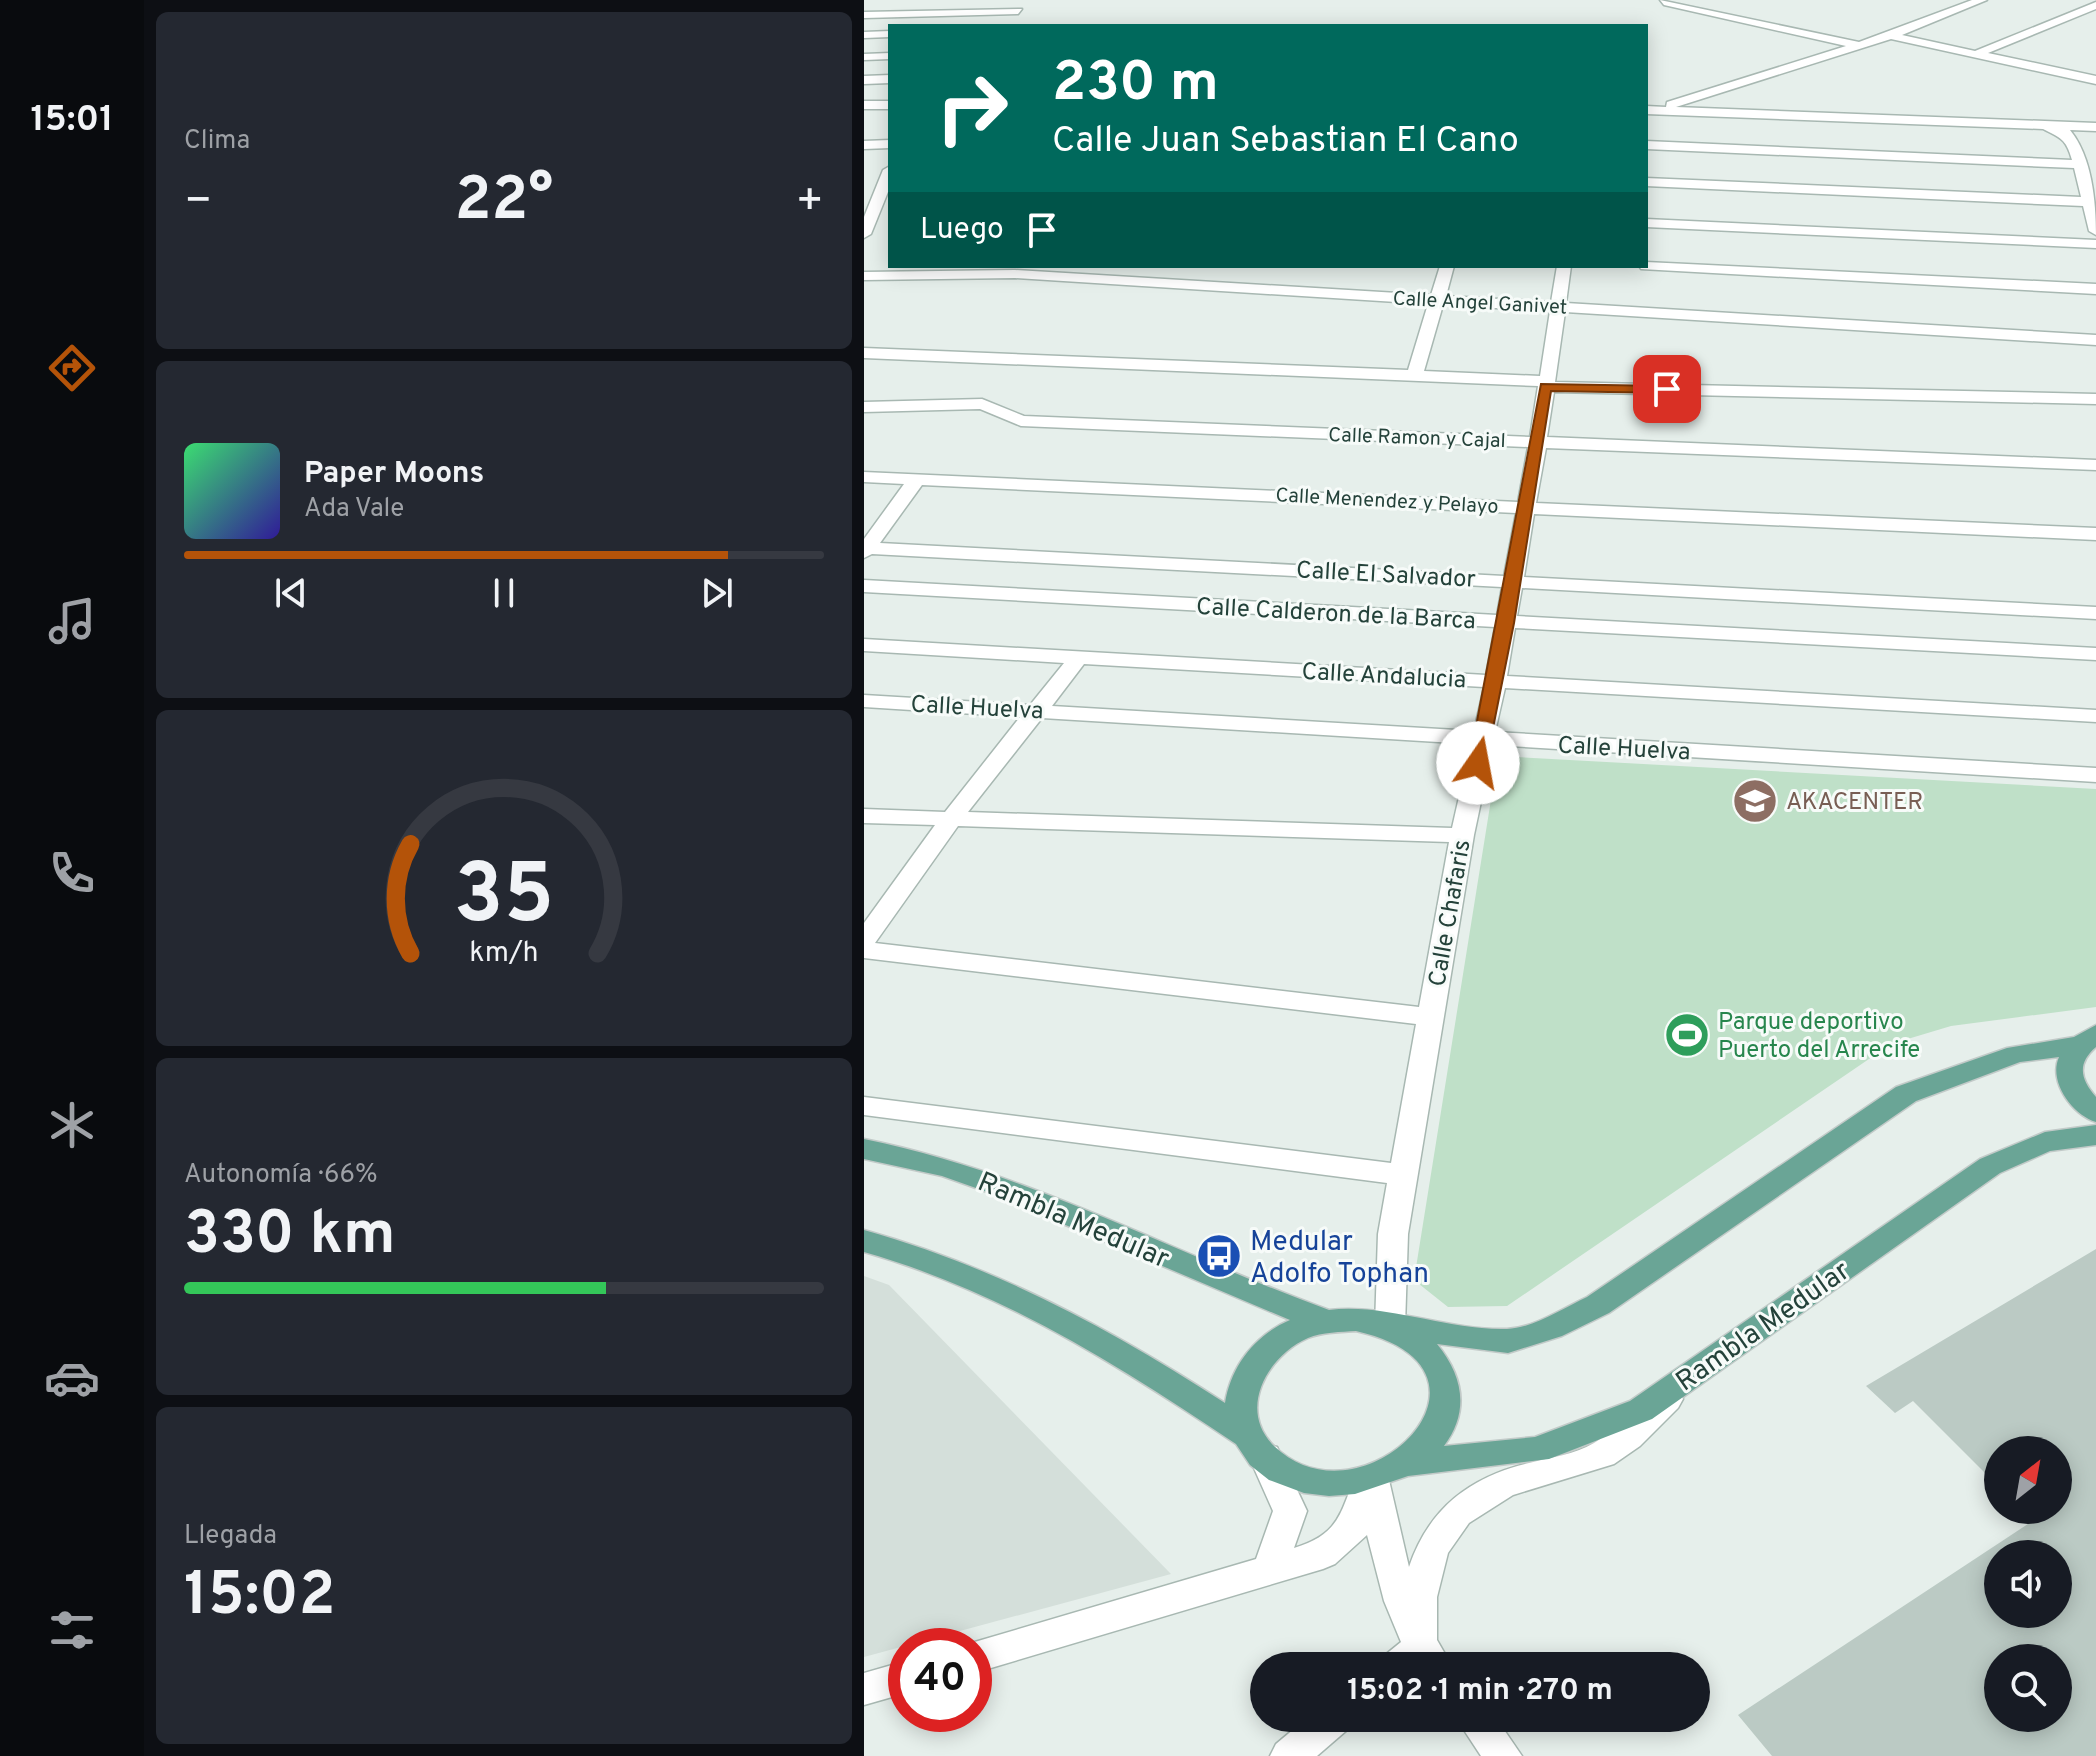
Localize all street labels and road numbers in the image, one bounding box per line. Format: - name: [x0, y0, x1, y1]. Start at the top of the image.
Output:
- street label: Calle Angel Ganivet: [1392, 286, 1568, 322]
- street label: Calle Ramon y Cajal: [1328, 423, 1506, 455]
- street label: Calle Menendez y Pelayo: [1275, 483, 1499, 521]
- street label: Calle El Salvador: [1295, 556, 1476, 596]
- street label: Calle Calderon de la Barca: [1195, 593, 1477, 637]
- street label: Calle Andalucia: [1301, 658, 1467, 696]
- street label: Calle Huelva: [910, 691, 1044, 727]
- street label: Calle Huelva: [1557, 732, 1691, 768]
- street label: Calle Chafaris: [1423, 838, 1479, 989]
- street label: Rambla Medular: [972, 1165, 1174, 1278]
- street label: Rambla Medular: [1670, 1254, 1858, 1401]

